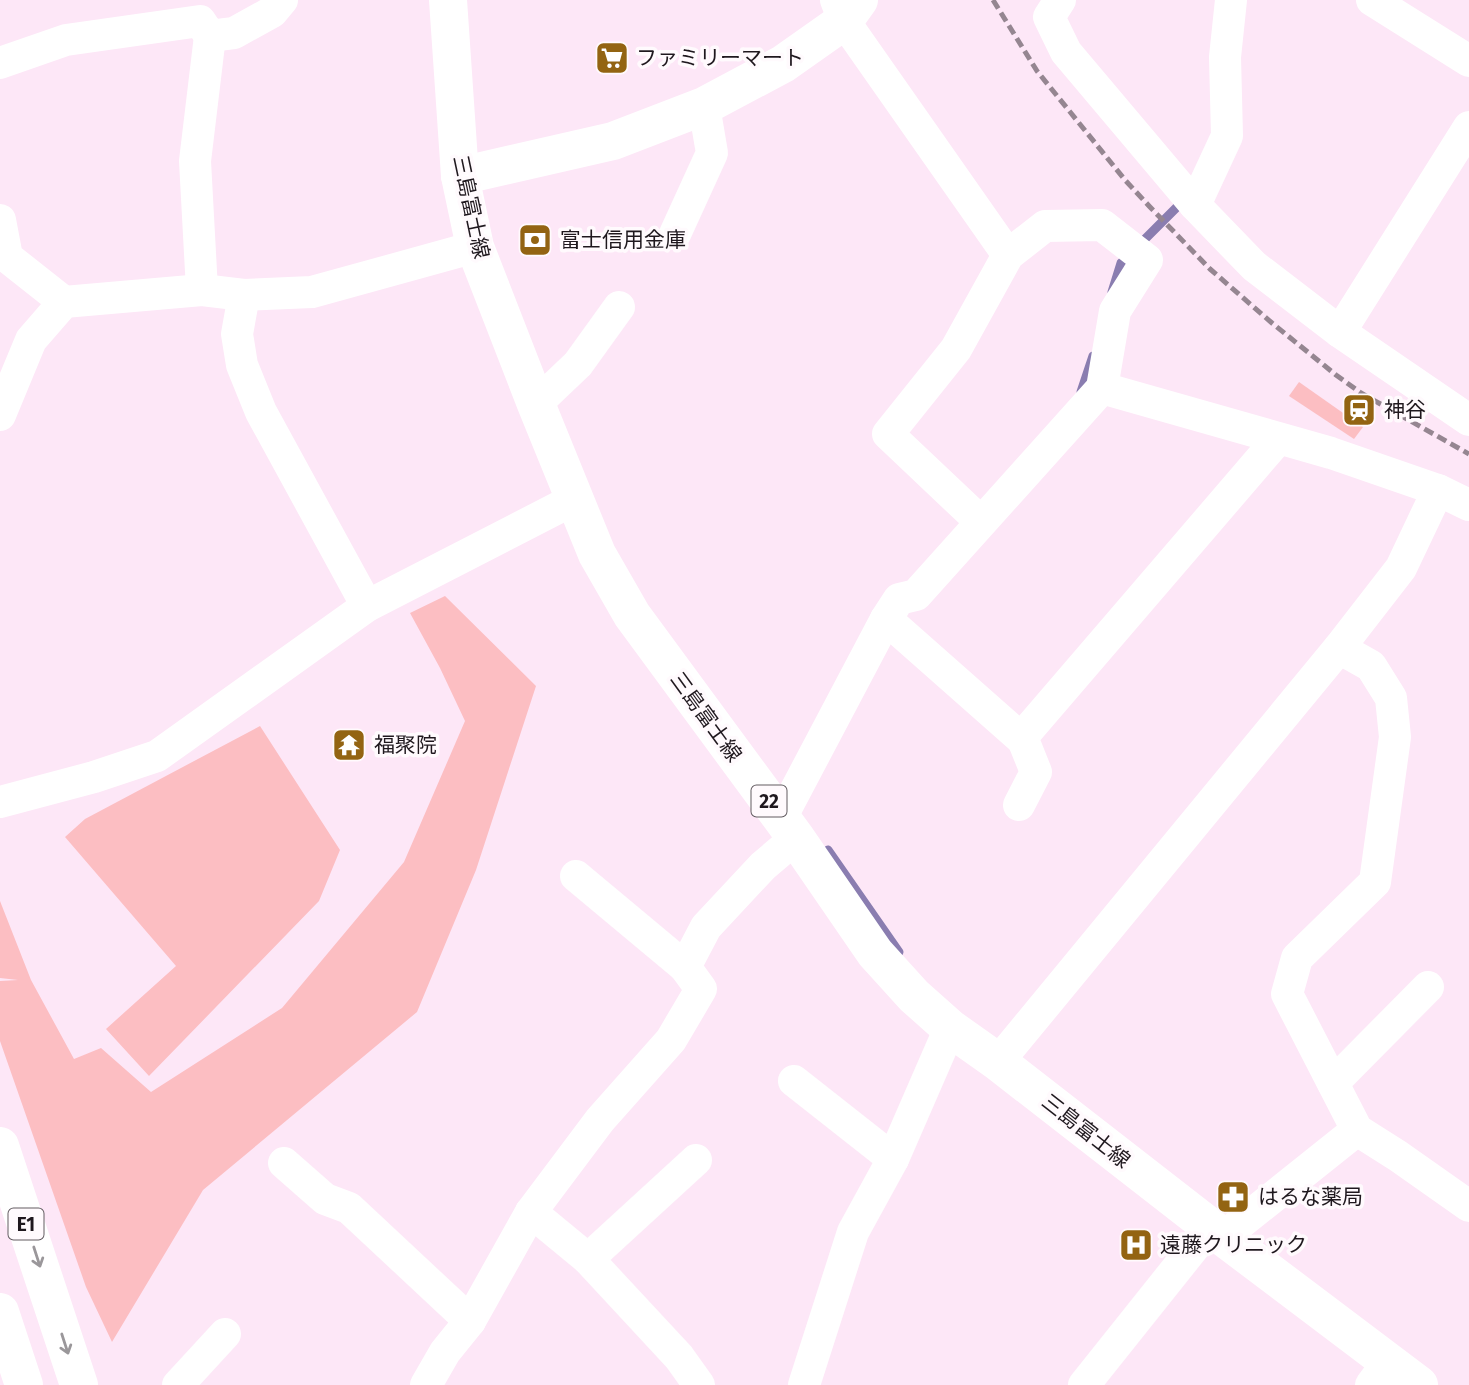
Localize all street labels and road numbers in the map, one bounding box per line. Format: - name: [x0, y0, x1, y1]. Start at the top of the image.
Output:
- street label: 三島富士線: [447, 153, 495, 261]
- street label: 三島富士線: [665, 667, 747, 767]
- road number: 22: [752, 786, 786, 816]
- street label: 三島富士線: [1037, 1088, 1135, 1174]
- road number: E1: [8, 1208, 44, 1240]

